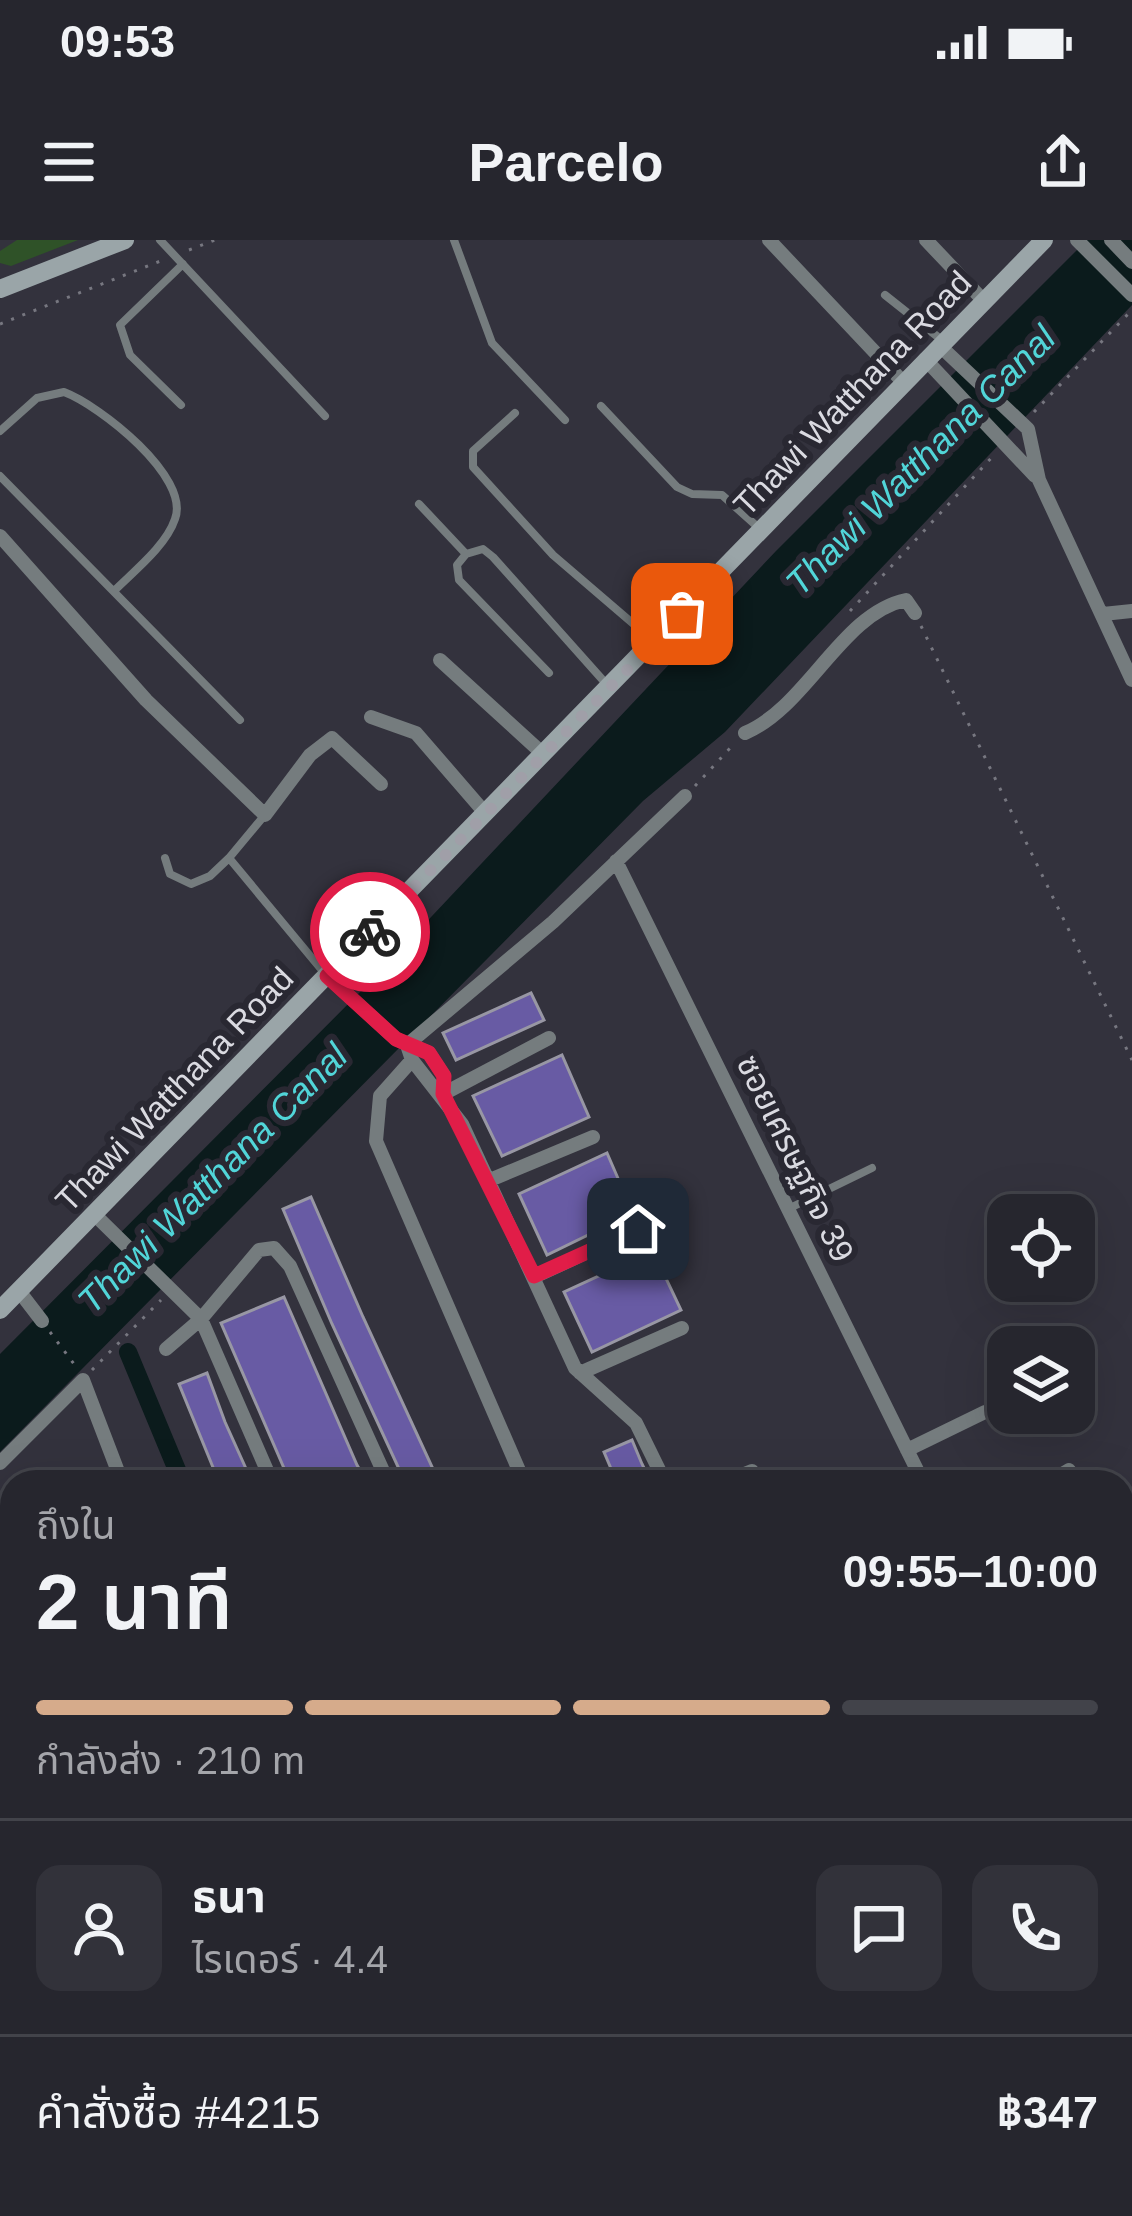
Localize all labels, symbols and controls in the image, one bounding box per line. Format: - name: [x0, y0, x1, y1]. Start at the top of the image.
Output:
- text: 09:53: [60, 16, 175, 67]
- icon: menu: [36, 129, 102, 195]
- icon: share: [1030, 129, 1096, 195]
- text: Parcelo: [468, 132, 664, 192]
- street label: Thawi Watthana Road: [726, 264, 979, 523]
- water label: Thawi Watthana Canal: [777, 317, 1064, 603]
- pin: [631, 563, 733, 665]
- icon: bag: [649, 581, 715, 647]
- courier: [310, 872, 430, 992]
- icon: bike: [337, 899, 403, 965]
- street label: Thawi Watthana Road: [48, 960, 301, 1219]
- water label: Thawi Watthana Canal: [69, 1035, 356, 1321]
- street label: ซอยเศรษฐกิจ 39: [729, 1049, 862, 1268]
- pin: [587, 1178, 689, 1280]
- map controls: [987, 1194, 1095, 1434]
- button: locate: [987, 1194, 1095, 1302]
- icon: home: [605, 1196, 671, 1262]
- button: layers: [987, 1326, 1095, 1434]
- text: ถึงใน: [36, 1504, 115, 1547]
- text: 09:55–10:00: [843, 1546, 1098, 1597]
- text: 2 นาที: [36, 1558, 233, 1646]
- text: กำลังส่ง · 210 m: [36, 1739, 305, 1782]
- button: person: [36, 1865, 162, 1991]
- button: chat: [816, 1865, 942, 1991]
- button: phone: [972, 1865, 1098, 1991]
- text: ธนา: [192, 1871, 266, 1922]
- text: ไรเดอร์ · 4.4: [192, 1938, 388, 1981]
- text: คำสั่งซื้อ #4215: [36, 2087, 320, 2138]
- text: ฿347: [997, 2087, 1098, 2138]

